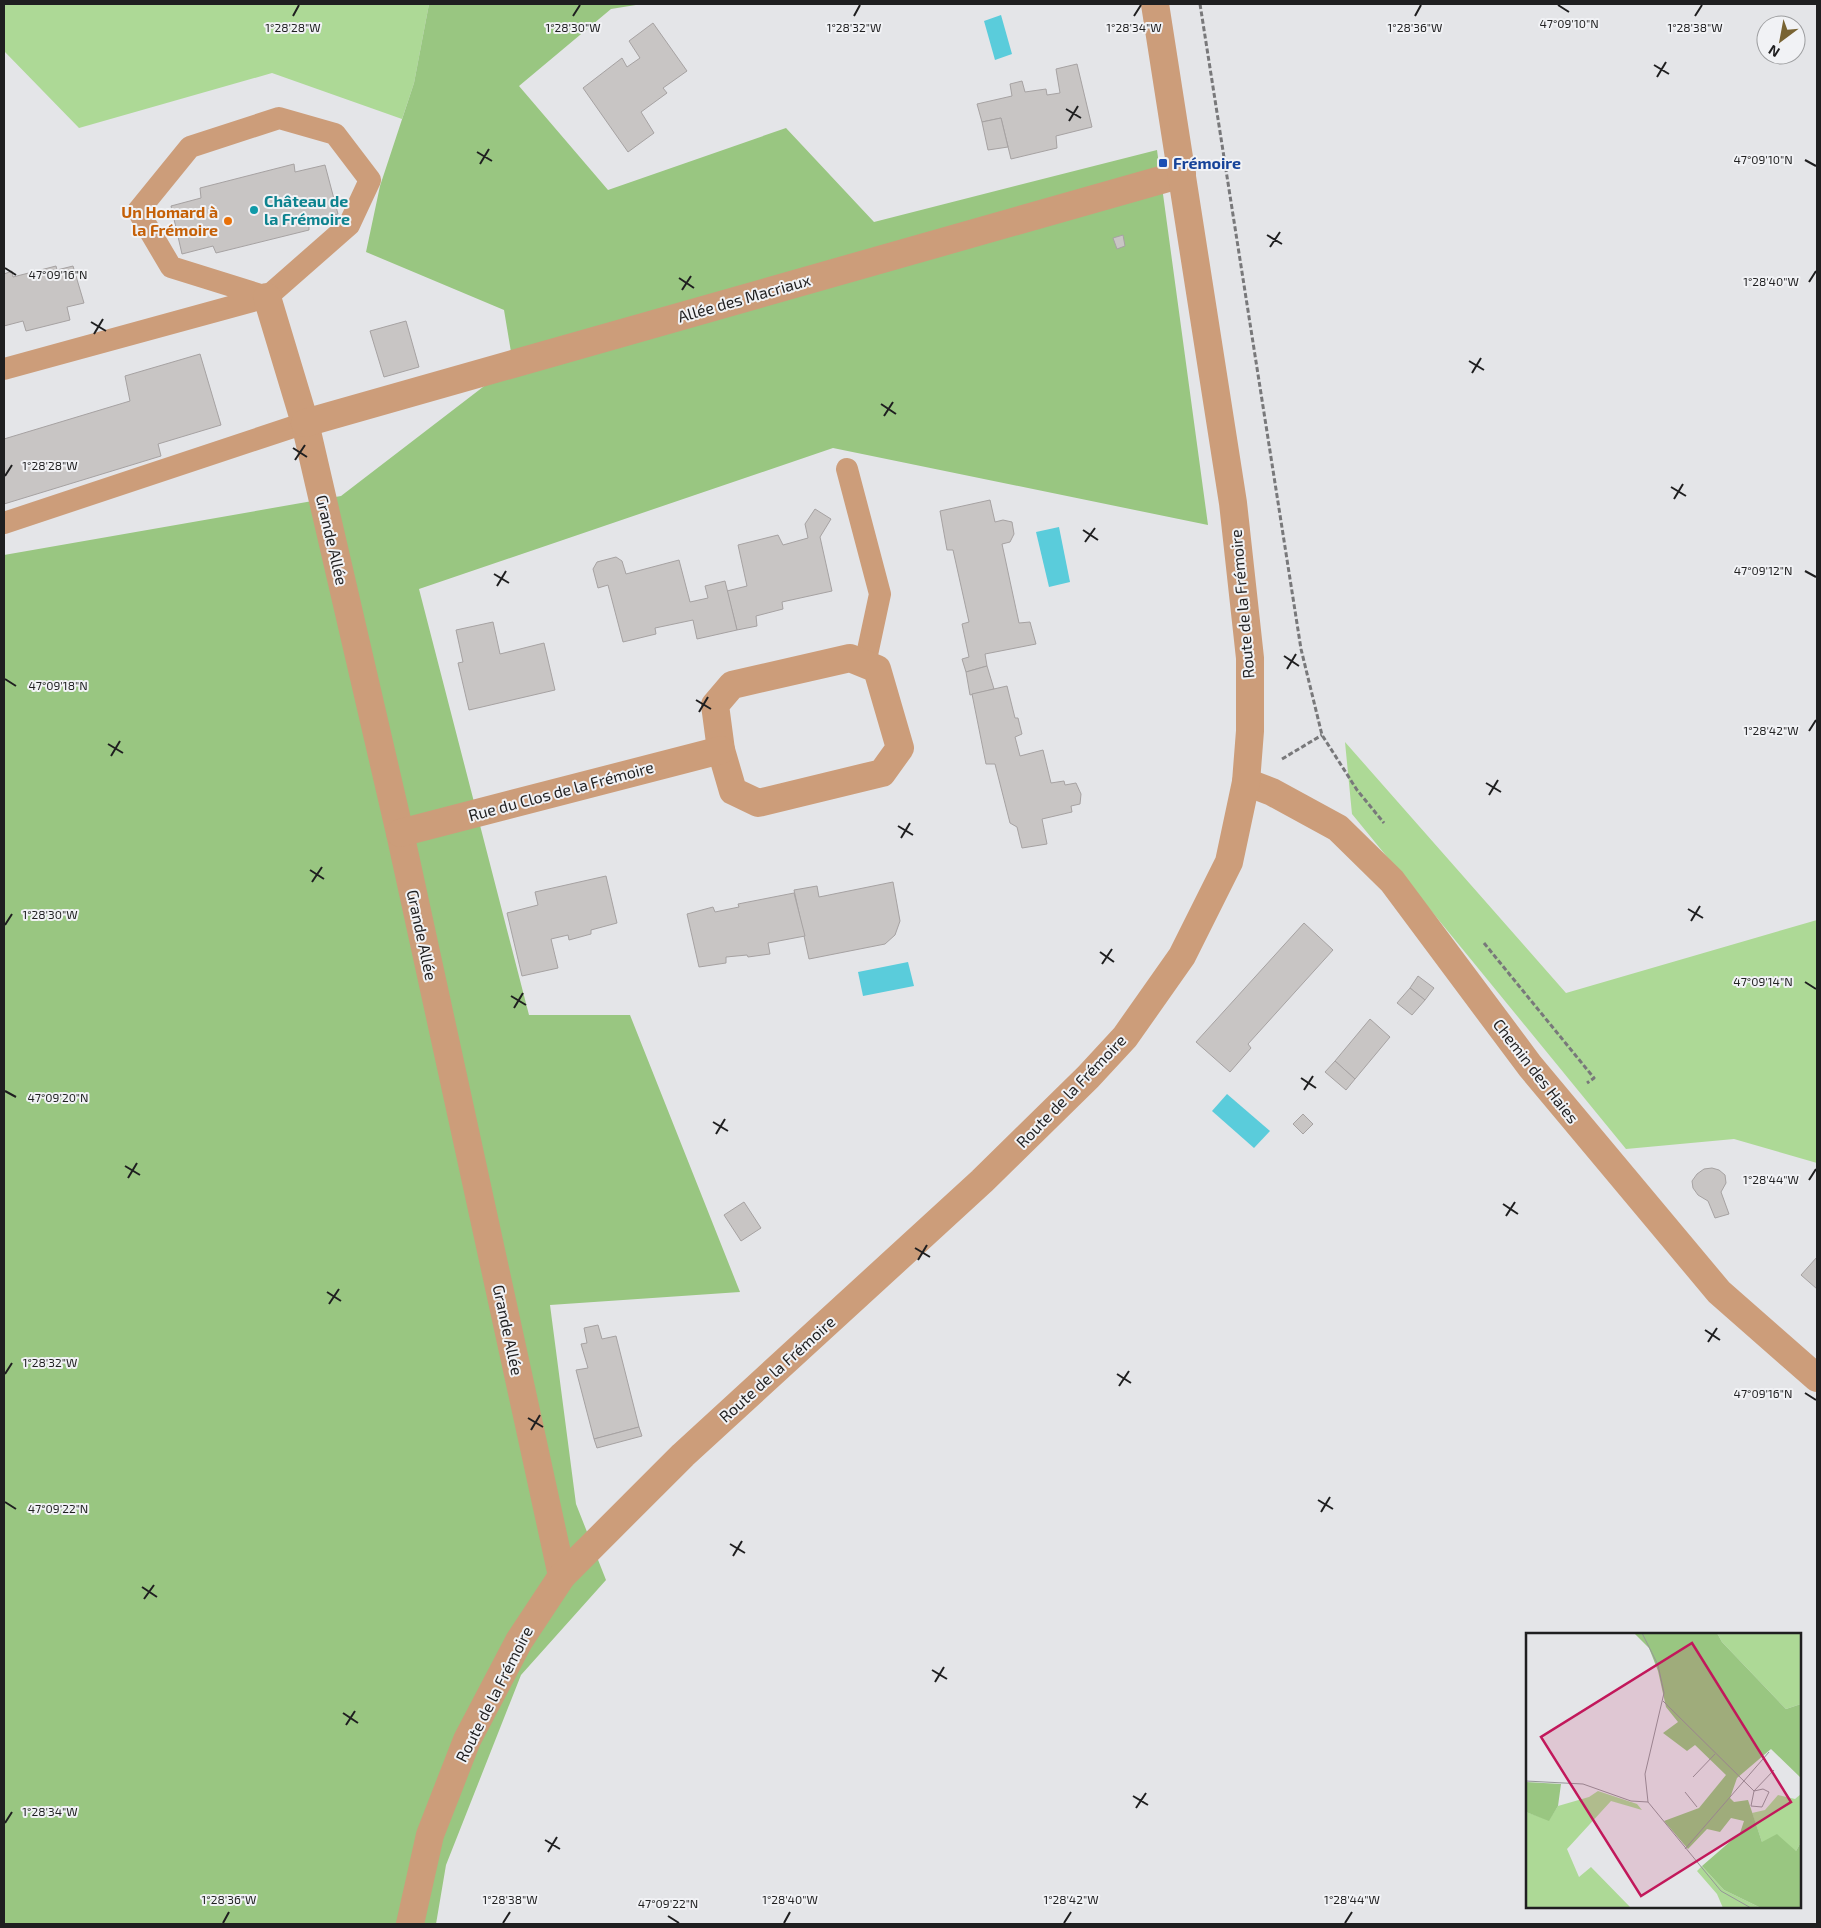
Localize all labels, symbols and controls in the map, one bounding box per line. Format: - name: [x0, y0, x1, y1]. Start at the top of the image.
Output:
- north arrow: [1756, 15, 1806, 65]
- text: 47°09'10"N: [1539, 16, 1599, 30]
- text: 1°28'28"W: [265, 20, 321, 34]
- text: 1°28'30"W: [545, 20, 601, 34]
- text: 1°28'32"W: [827, 20, 881, 34]
- text: 1°28'34"W: [1106, 20, 1162, 34]
- text: 1°28'36"W: [1388, 20, 1442, 34]
- text: 1°28'38"W: [1667, 20, 1723, 34]
- text: N: [1765, 42, 1783, 61]
- text: 47°09'10"N: [1733, 152, 1793, 166]
- place label: Frémoire: [1173, 153, 1241, 172]
- marker: Frémoire: [1157, 157, 1169, 169]
- place label: Château de la Frémoire: [264, 191, 350, 228]
- place label: Un Homard à la Frémoire: [121, 202, 218, 239]
- marker: Château de la Frémoire: [248, 204, 260, 216]
- marker: Un Homard à la Frémoire: [222, 215, 234, 227]
- text: 47°09'16"N: [29, 267, 87, 281]
- street label: Allée des Macriaux: [675, 269, 813, 326]
- text: 1°28'40"W: [1743, 274, 1799, 288]
- text: 1°28'28"W: [22, 458, 78, 472]
- street label: Grande Allée: [313, 493, 352, 587]
- street label: Route de la Frémoire: [1226, 529, 1257, 679]
- text: 47°09'12"N: [1734, 563, 1792, 577]
- text: 47°09'18"N: [28, 678, 88, 692]
- text: 1°28'42"W: [1743, 723, 1799, 737]
- street label: Rue du Clos de la Frémoire: [466, 757, 656, 824]
- street label: Grande Allée: [404, 888, 441, 982]
- text: 1°28'30"W: [22, 907, 78, 921]
- text: 47°09'14"N: [1733, 974, 1793, 988]
- street label: Chemin des Haies: [1490, 1015, 1583, 1127]
- street label: Route de la Frémoire: [1012, 1030, 1129, 1151]
- text: 47°09'20"N: [27, 1090, 89, 1104]
- text: 1°28'44"W: [1743, 1172, 1799, 1186]
- street label: Grande Allée: [490, 1283, 527, 1377]
- street label: Route de la Frémoire: [715, 1311, 839, 1426]
- text: 1°28'32"W: [23, 1355, 77, 1369]
- text: 47°09'16"N: [1734, 1386, 1792, 1400]
- text: 47°09'22"N: [28, 1501, 88, 1515]
- street label: Route de la Frémoire: [451, 1623, 536, 1765]
- inset map: [1526, 1633, 1801, 1908]
- text: 1°28'34"W: [22, 1804, 78, 1818]
- text: 1°28'36"W: [202, 1892, 256, 1906]
- text: 1°28'38"W: [482, 1892, 538, 1906]
- text: 1°28'40"W: [762, 1892, 818, 1906]
- text: 1°28'42"W: [1043, 1892, 1099, 1906]
- text: 1°28'44"W: [1324, 1892, 1380, 1906]
- text: 47°09'22"N: [638, 1896, 698, 1910]

